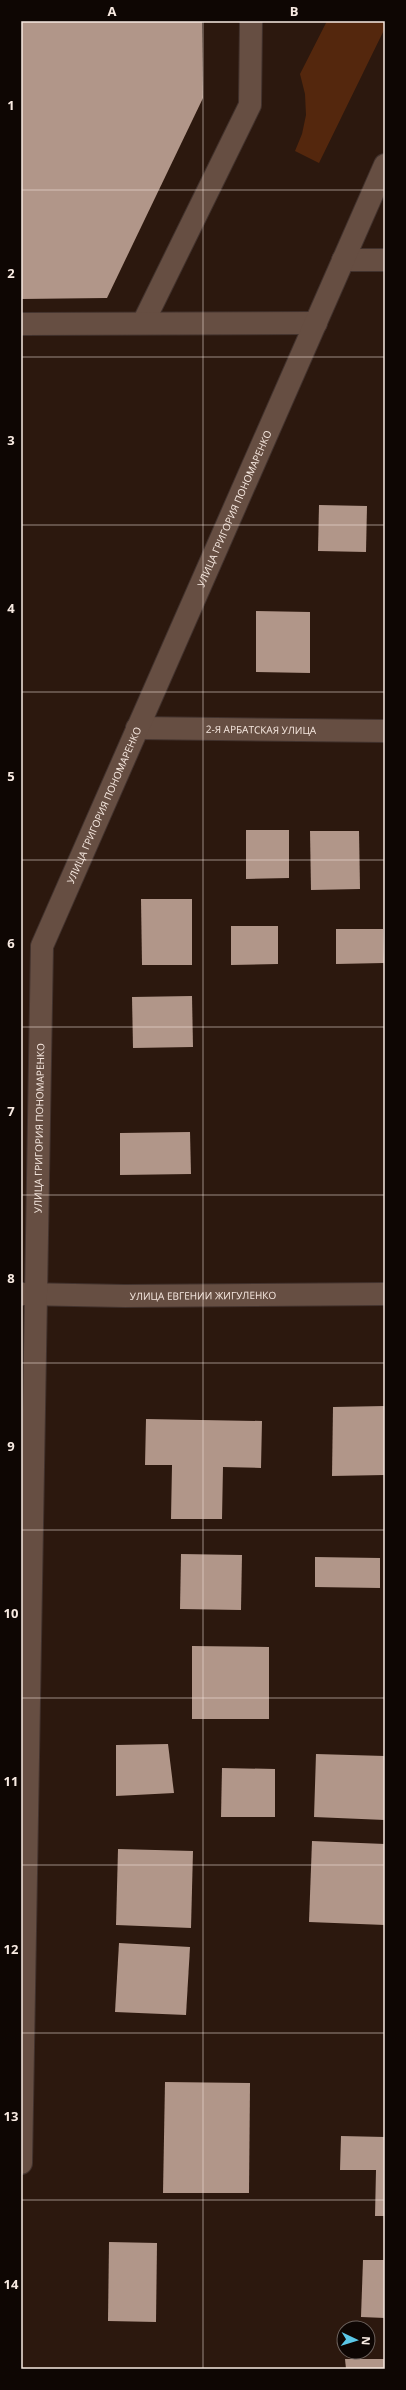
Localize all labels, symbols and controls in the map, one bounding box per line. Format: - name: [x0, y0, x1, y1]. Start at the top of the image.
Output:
- text: A: [108, 2, 117, 20]
- text: B: [290, 2, 299, 20]
- text: 1: [7, 96, 15, 114]
- text: 2: [7, 264, 15, 282]
- street label: УЛИЦА ГРИГОРИЯ ПОНОМАРЕНКО: [194, 428, 275, 589]
- text: 3: [7, 431, 15, 449]
- text: 4: [7, 599, 15, 617]
- street label: 2-Я АРБАТСКАЯ УЛИЦА: [206, 722, 317, 737]
- street label: УЛИЦА ГРИГОРИЯ ПОНОМАРЕНКО: [63, 724, 145, 886]
- text: 5: [7, 767, 15, 785]
- text: 6: [7, 934, 15, 952]
- street label: УЛИЦА ГРИГОРИЯ ПОНОМАРЕНКО: [30, 1043, 47, 1213]
- text: 7: [7, 1102, 15, 1120]
- text: 8: [7, 1269, 15, 1287]
- street label: УЛИЦА ЕВГЕНИИ ЖИГУЛЕНКО: [130, 1288, 276, 1303]
- text: 9: [7, 1437, 15, 1455]
- text: 10: [4, 1604, 18, 1622]
- text: 11: [4, 1772, 18, 1790]
- text: 12: [4, 1940, 19, 1958]
- text: 13: [4, 2107, 18, 2125]
- text: 14: [4, 2275, 19, 2293]
- north arrow: [336, 2320, 376, 2360]
- text: N: [359, 2336, 374, 2346]

